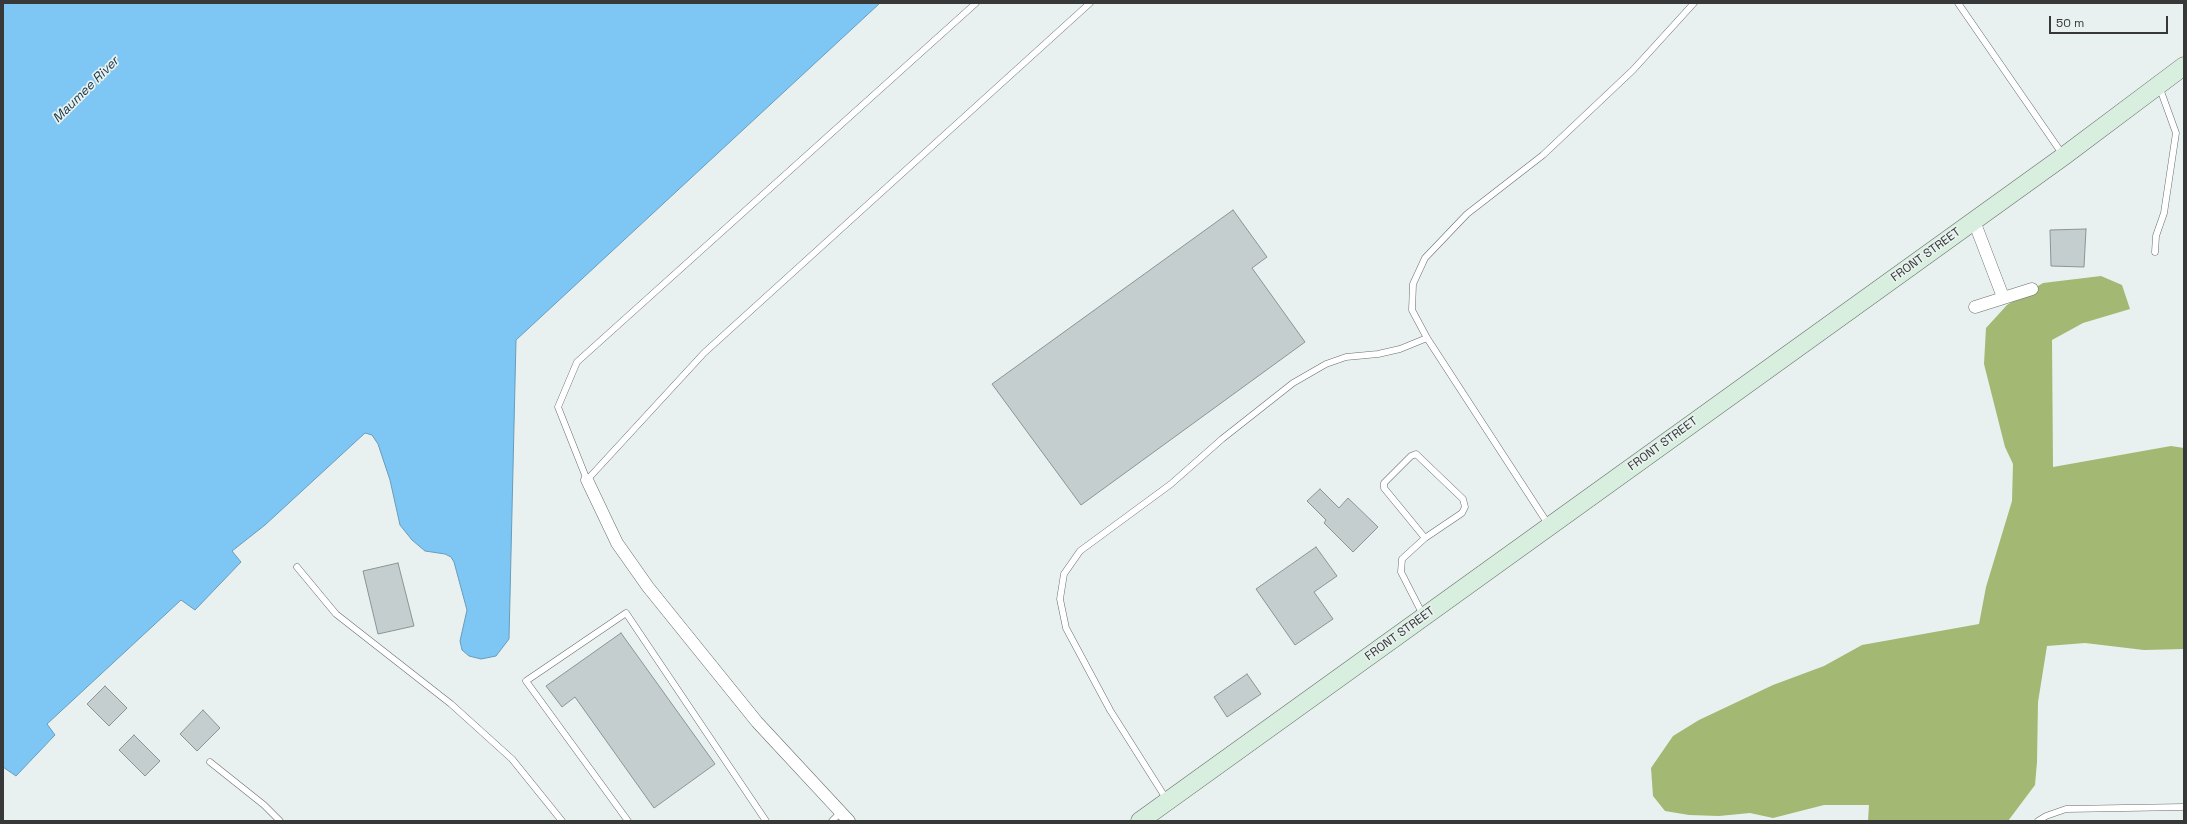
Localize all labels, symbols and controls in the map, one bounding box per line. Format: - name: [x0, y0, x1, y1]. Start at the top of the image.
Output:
- scale bar: [2051, 8, 2170, 34]
- text: 50 m: [2056, 15, 2084, 31]
- water label: Maumee River: [50, 54, 122, 126]
- street label: FRONT STREET: [1888, 225, 1964, 285]
- street label: FRONT STREET: [1625, 414, 1701, 474]
- street label: FRONT STREET: [1362, 604, 1438, 664]

